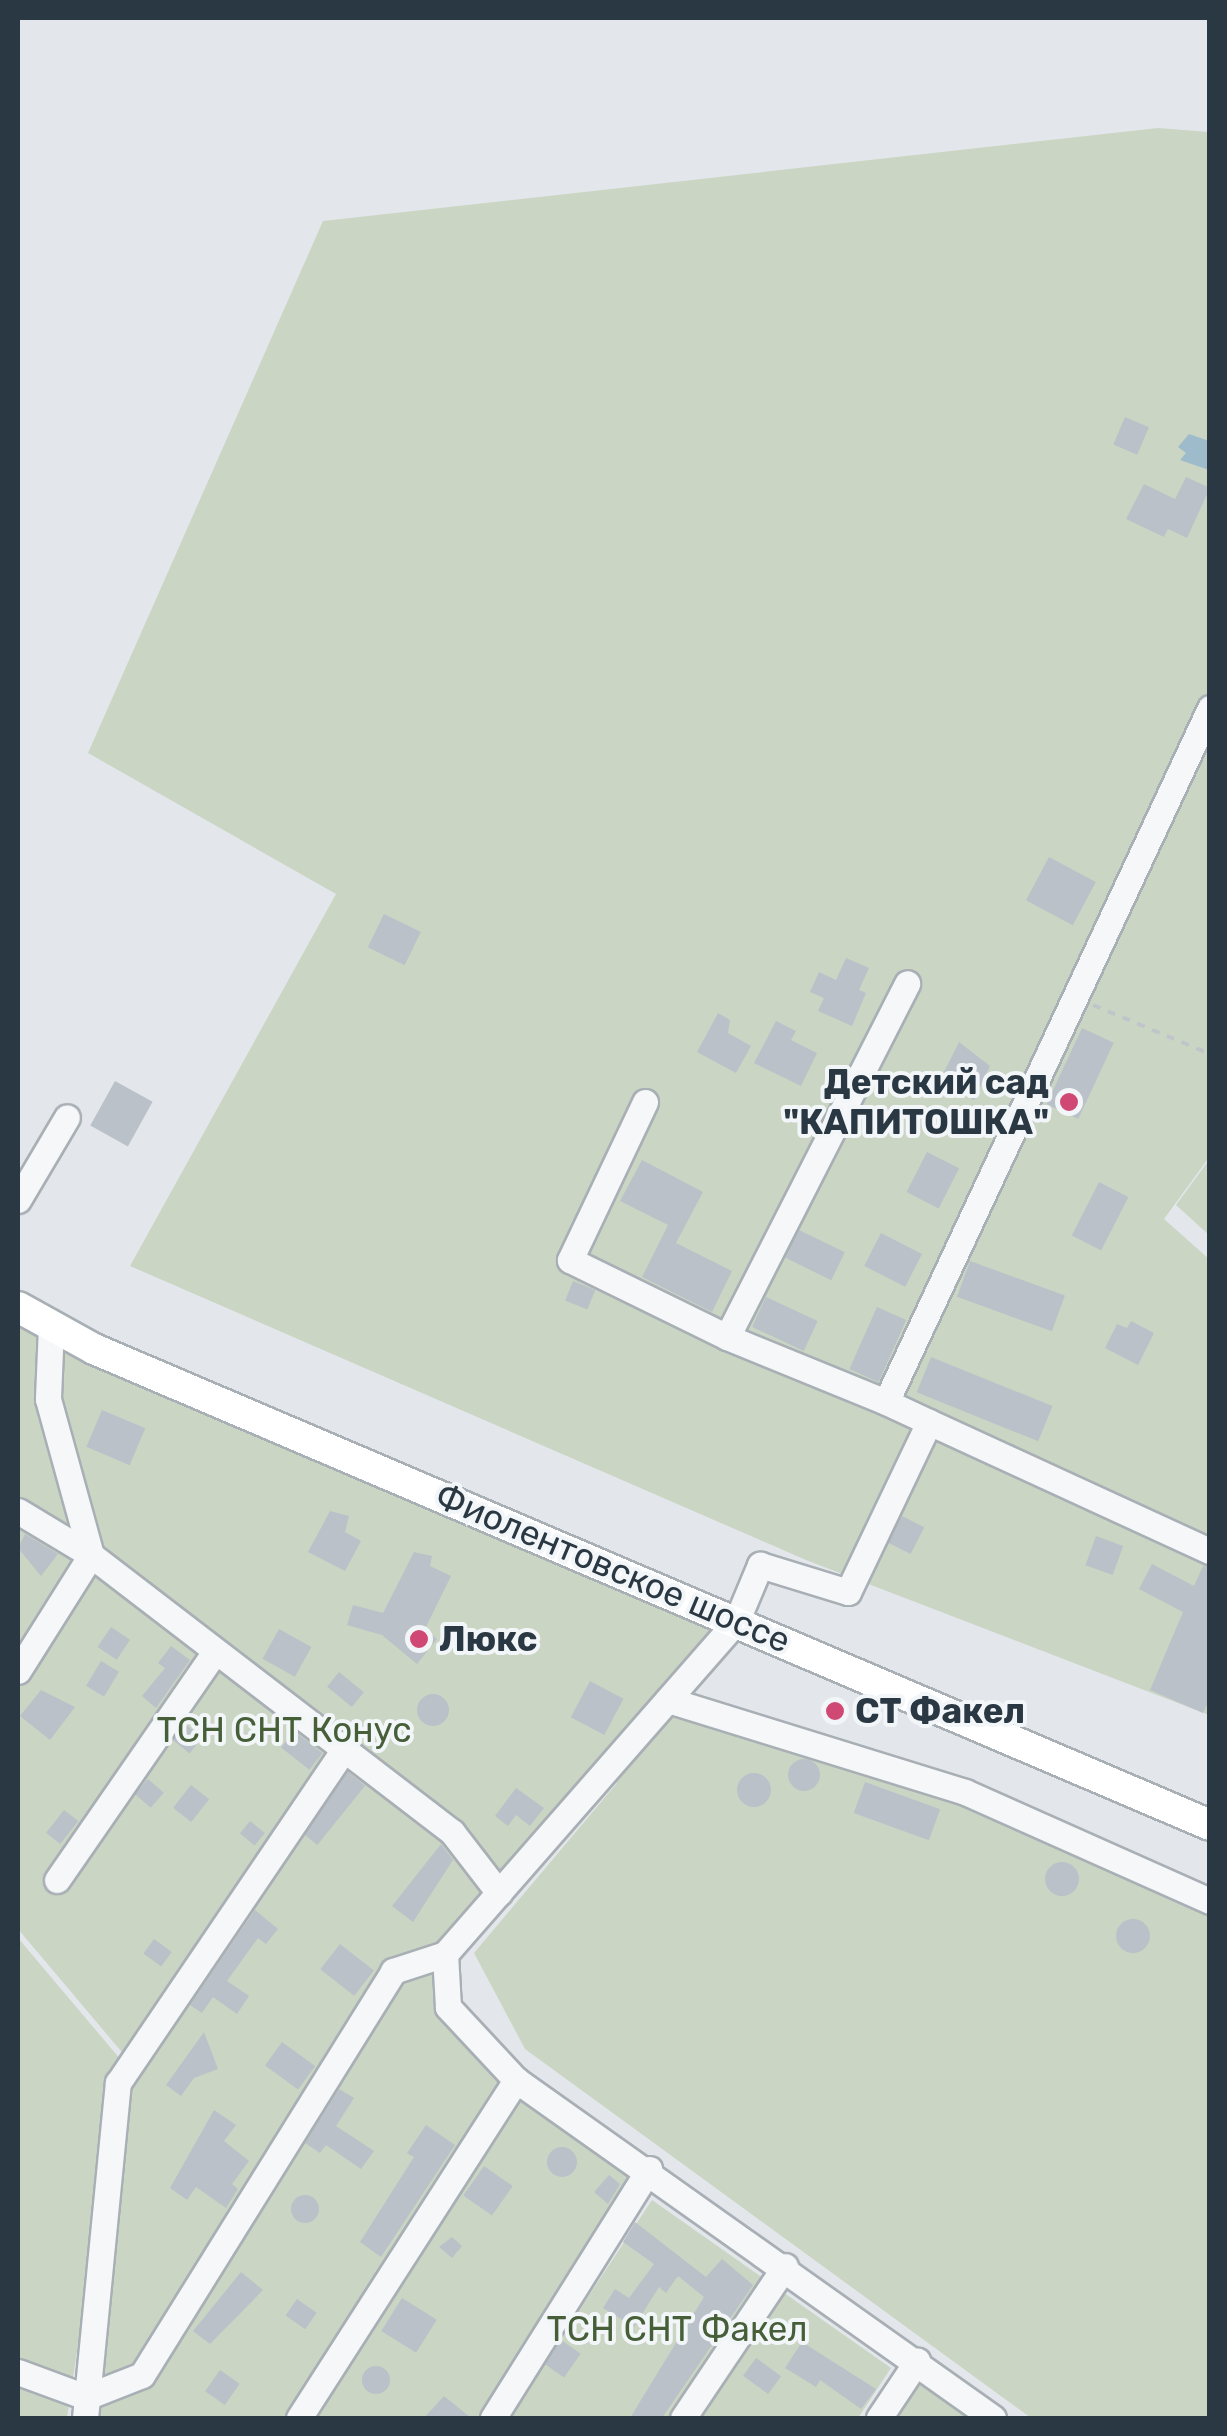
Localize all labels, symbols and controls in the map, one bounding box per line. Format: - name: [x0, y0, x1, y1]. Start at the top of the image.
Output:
- place label: Детский сад "КАПИТОШКА": [783, 1061, 1049, 1143]
- marker: Детский сад "КАПИТОШКА": [1058, 1091, 1080, 1113]
- street label: Фиолентовское шоссе: [429, 1474, 797, 1662]
- place label: Люкс: [439, 1618, 537, 1660]
- marker: Люкс: [408, 1628, 430, 1650]
- place label: СТ Факел: [855, 1690, 1025, 1732]
- marker: СТ Факел: [824, 1700, 846, 1722]
- park label: ТСН СНТ Конус: [157, 1709, 411, 1751]
- park label: ТСН СНТ Факел: [546, 2308, 808, 2350]

